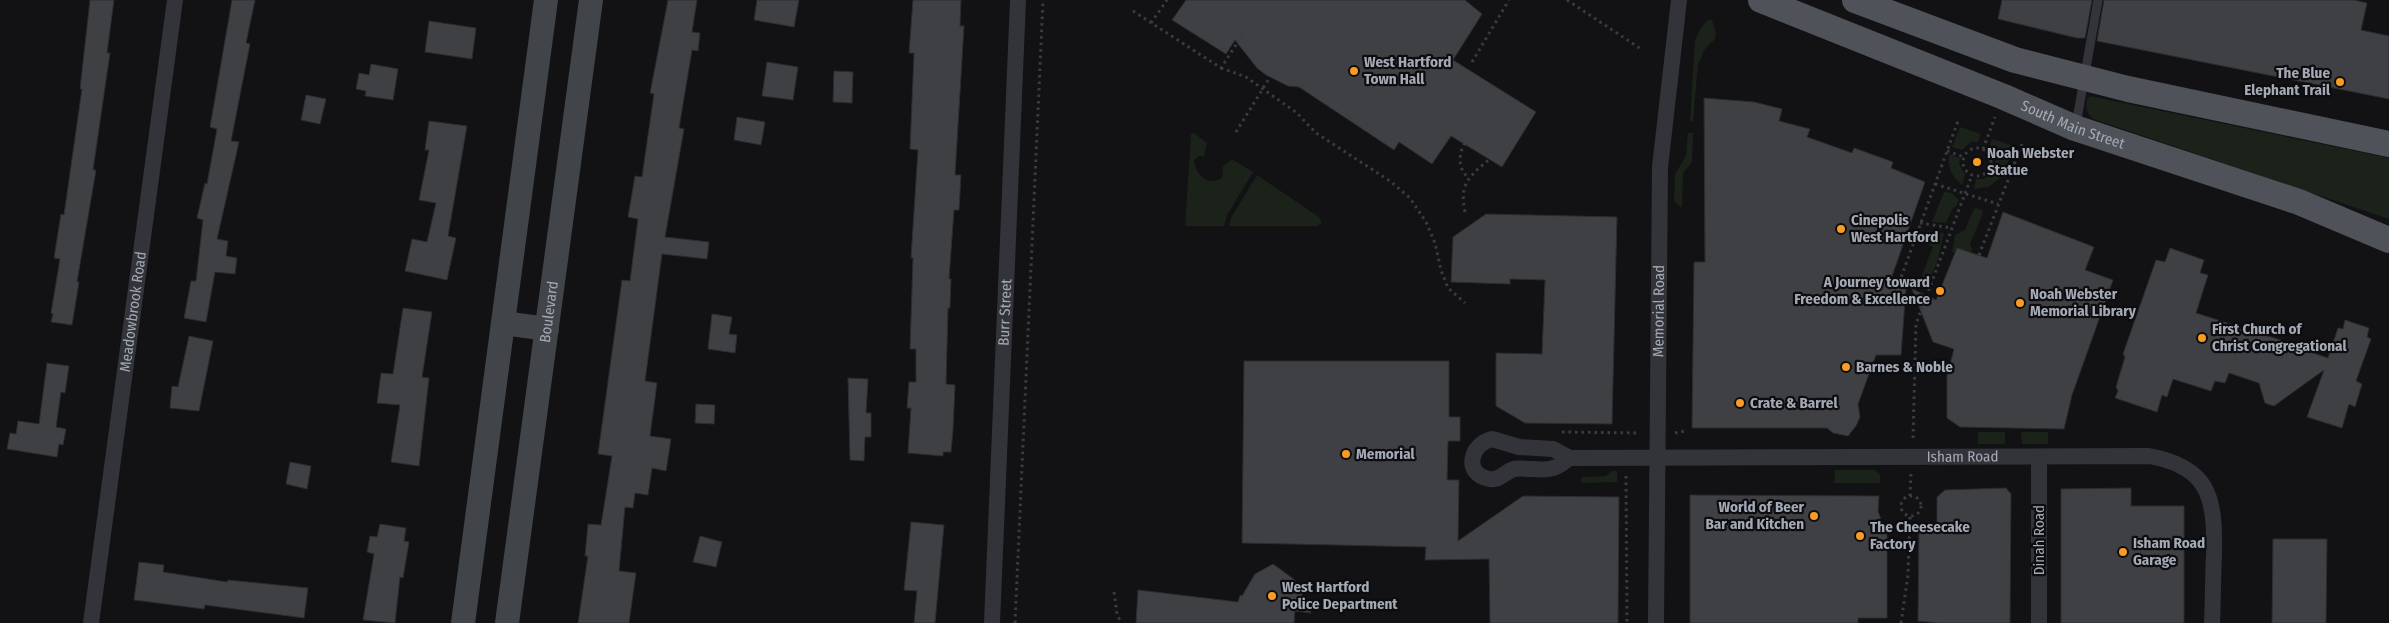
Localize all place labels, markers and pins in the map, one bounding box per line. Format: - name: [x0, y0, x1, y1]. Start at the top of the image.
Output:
- place label: West Hartford Town Hall: [1364, 53, 1451, 88]
- place label: The Blue Elephant Trail: [2244, 64, 2331, 99]
- marker: West Hartford Town Hall: [1348, 65, 1360, 77]
- marker: The Blue Elephant Trail: [2334, 76, 2346, 88]
- place label: Noah Webster Statue: [1987, 144, 2075, 179]
- marker: Noah Webster Statue: [1971, 156, 1983, 168]
- place label: Cinepolis West Hartford: [1851, 211, 1938, 246]
- marker: Cinepolis West Hartford: [1835, 223, 1847, 235]
- place label: A Journey toward Freedom & Excellence: [1794, 273, 1930, 308]
- marker: A Journey toward Freedom & Excellence: [1934, 285, 1946, 297]
- place label: Noah Webster Memorial Library: [2030, 285, 2137, 320]
- marker: Noah Webster Memorial Library: [2014, 297, 2026, 309]
- place label: First Church of Christ Congregational: [2212, 320, 2347, 355]
- marker: First Church of Christ Congregational: [2196, 332, 2208, 344]
- place label: Barnes & Noble: [1856, 358, 1953, 376]
- marker: Barnes & Noble: [1840, 361, 1852, 373]
- place label: Crate & Barrel: [1750, 394, 1838, 412]
- marker: Crate & Barrel: [1734, 397, 1746, 409]
- place label: Memorial: [1356, 445, 1416, 463]
- marker: Memorial: [1340, 448, 1352, 460]
- place label: World of Beer Bar and Kitchen: [1705, 498, 1804, 533]
- marker: World of Beer Bar and Kitchen: [1808, 510, 1820, 522]
- place label: The Cheesecake Factory: [1870, 518, 1970, 553]
- marker: The Cheesecake Factory: [1854, 530, 1866, 542]
- place label: Isham Road Garage: [2133, 534, 2205, 569]
- marker: Isham Road Garage: [2117, 546, 2129, 558]
- place label: West Hartford Police Department: [1282, 578, 1398, 613]
- marker: West Hartford Police Department: [1266, 590, 1278, 602]

